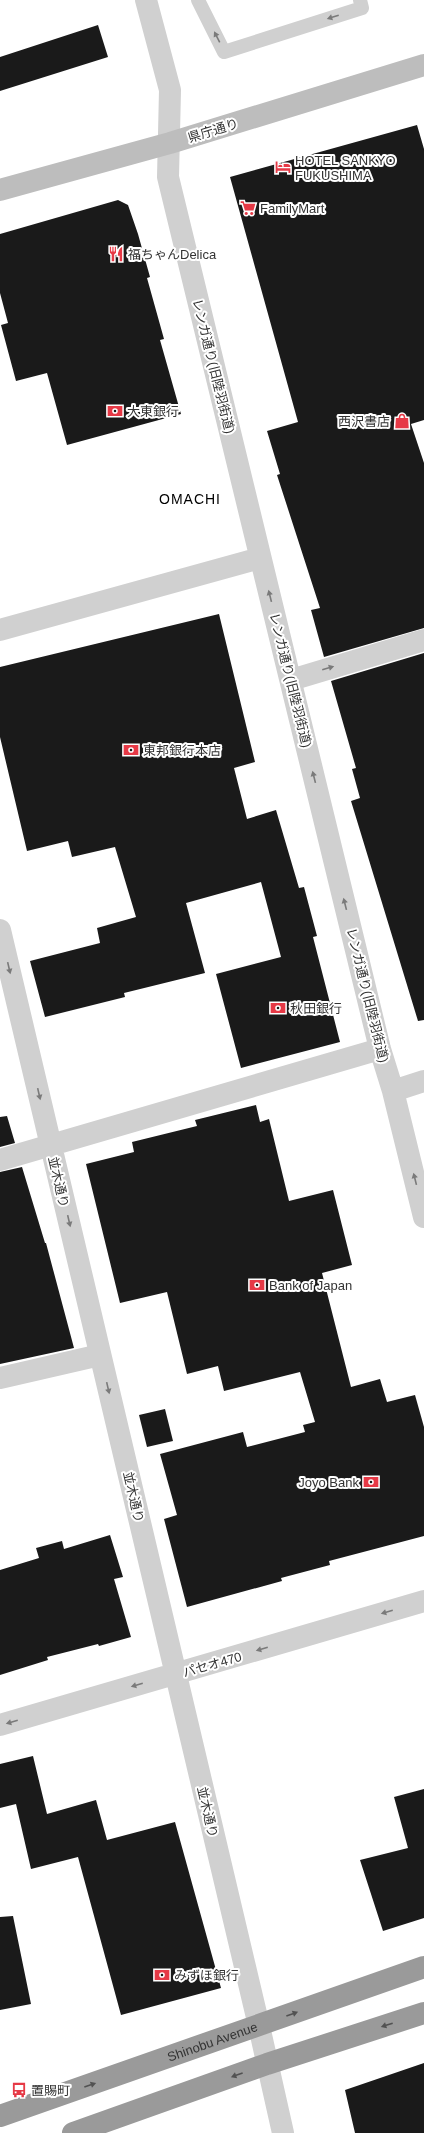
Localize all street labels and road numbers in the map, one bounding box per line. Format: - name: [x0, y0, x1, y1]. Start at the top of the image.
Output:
- street label: 県庁通り: [186, 116, 240, 145]
- street label: レンガ通り(旧陸羽街道): [189, 297, 238, 435]
- street label: レンガ通り(旧陸羽街道): [266, 611, 315, 749]
- street label: レンガ通り(旧陸羽街道): [343, 926, 392, 1064]
- street label: 並木通り: [45, 1155, 72, 1209]
- street label: 並木通り: [120, 1470, 147, 1524]
- street label: パセオ470: [181, 1649, 243, 1680]
- street label: 並木通り: [194, 1785, 221, 1839]
- street label: Shinobu Avenue: [165, 2019, 260, 2065]

